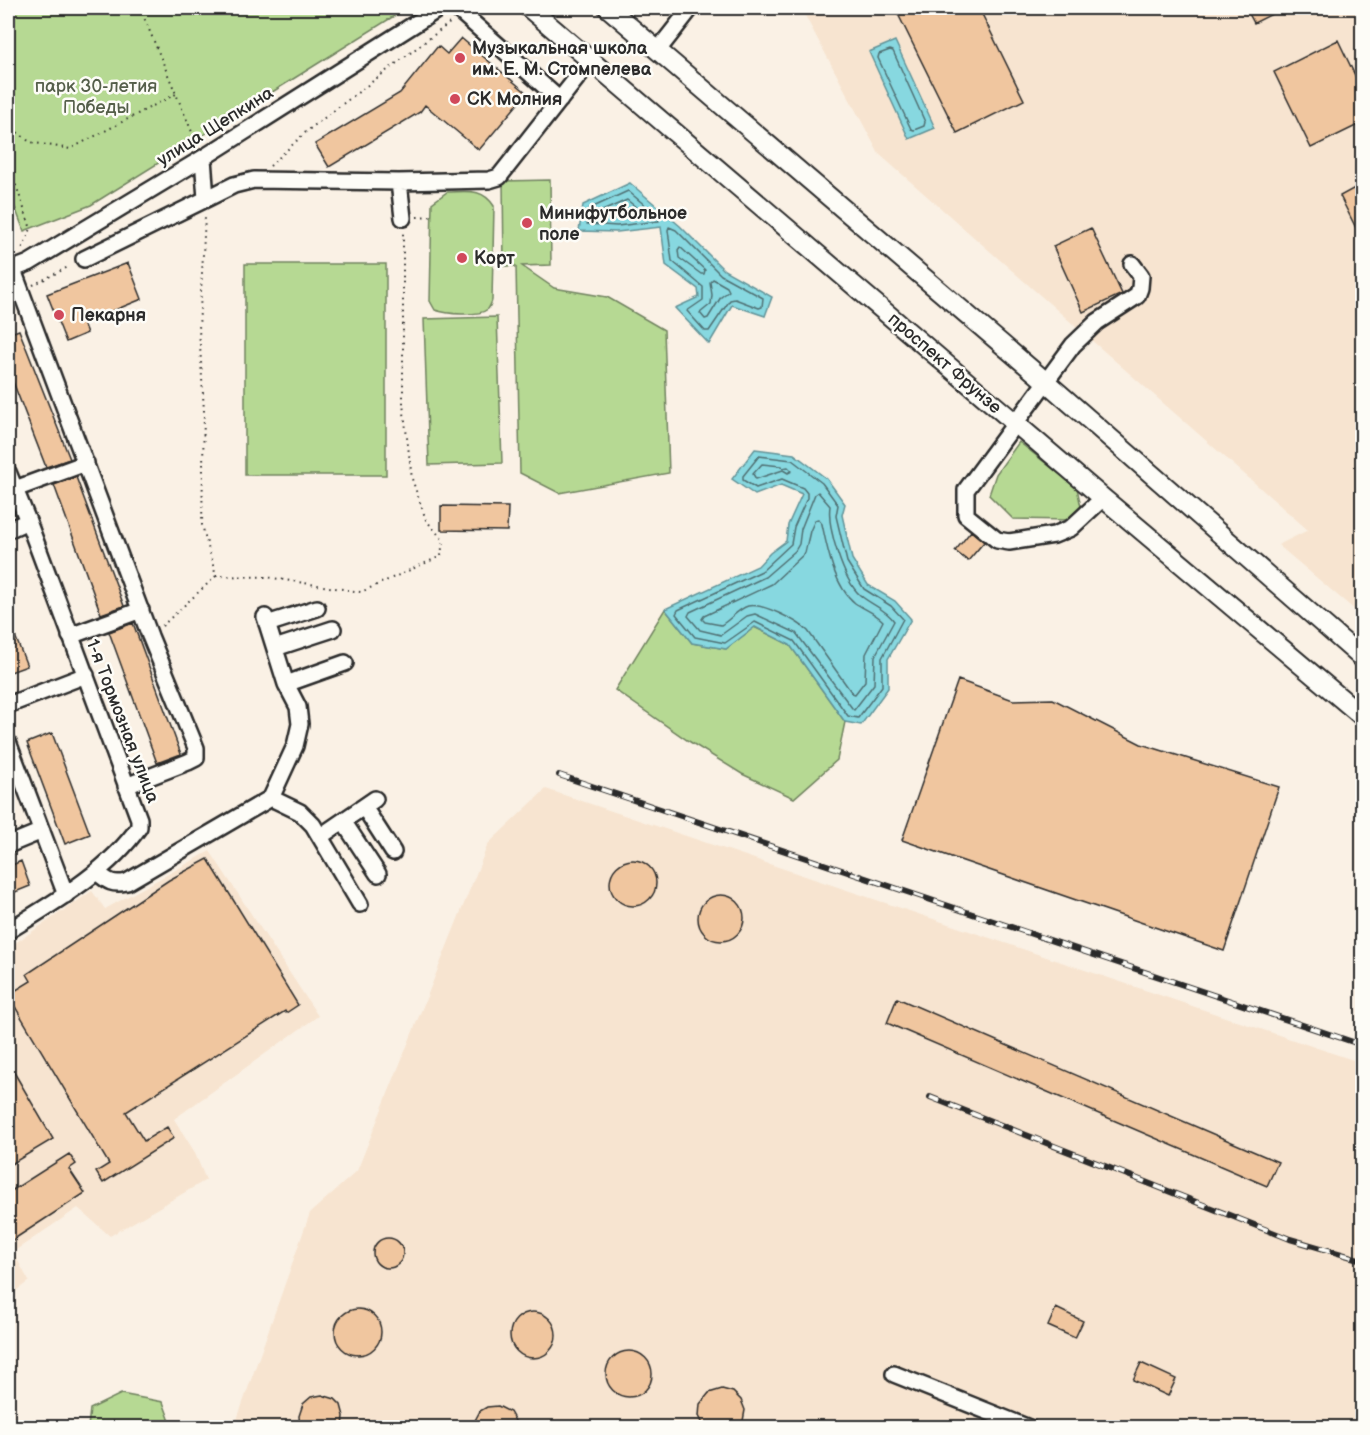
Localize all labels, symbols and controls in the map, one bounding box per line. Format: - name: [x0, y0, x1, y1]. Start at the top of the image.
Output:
- place label: Музыкальная школа им. Е. М. Стомпелева: [472, 38, 652, 80]
- marker: Музыкальная школа им. Е. М. Стомпелева: [453, 51, 467, 65]
- park label: парк 30-летия Победы: [35, 76, 157, 118]
- street label: улица Щепкина: [153, 82, 278, 171]
- place label: СК Молния: [467, 89, 562, 110]
- marker: СК Молния: [448, 92, 462, 106]
- place label: Минифутбольное поле: [539, 203, 687, 245]
- marker: Минифутбольное поле: [520, 216, 534, 230]
- place label: Корт: [474, 248, 515, 269]
- marker: Корт: [455, 251, 469, 265]
- place label: Пекарня: [71, 305, 146, 326]
- marker: Пекарня: [52, 308, 66, 322]
- street label: проспект Фрунзе: [884, 308, 1006, 418]
- street label: 1-я Тормозная улица: [82, 636, 164, 806]

